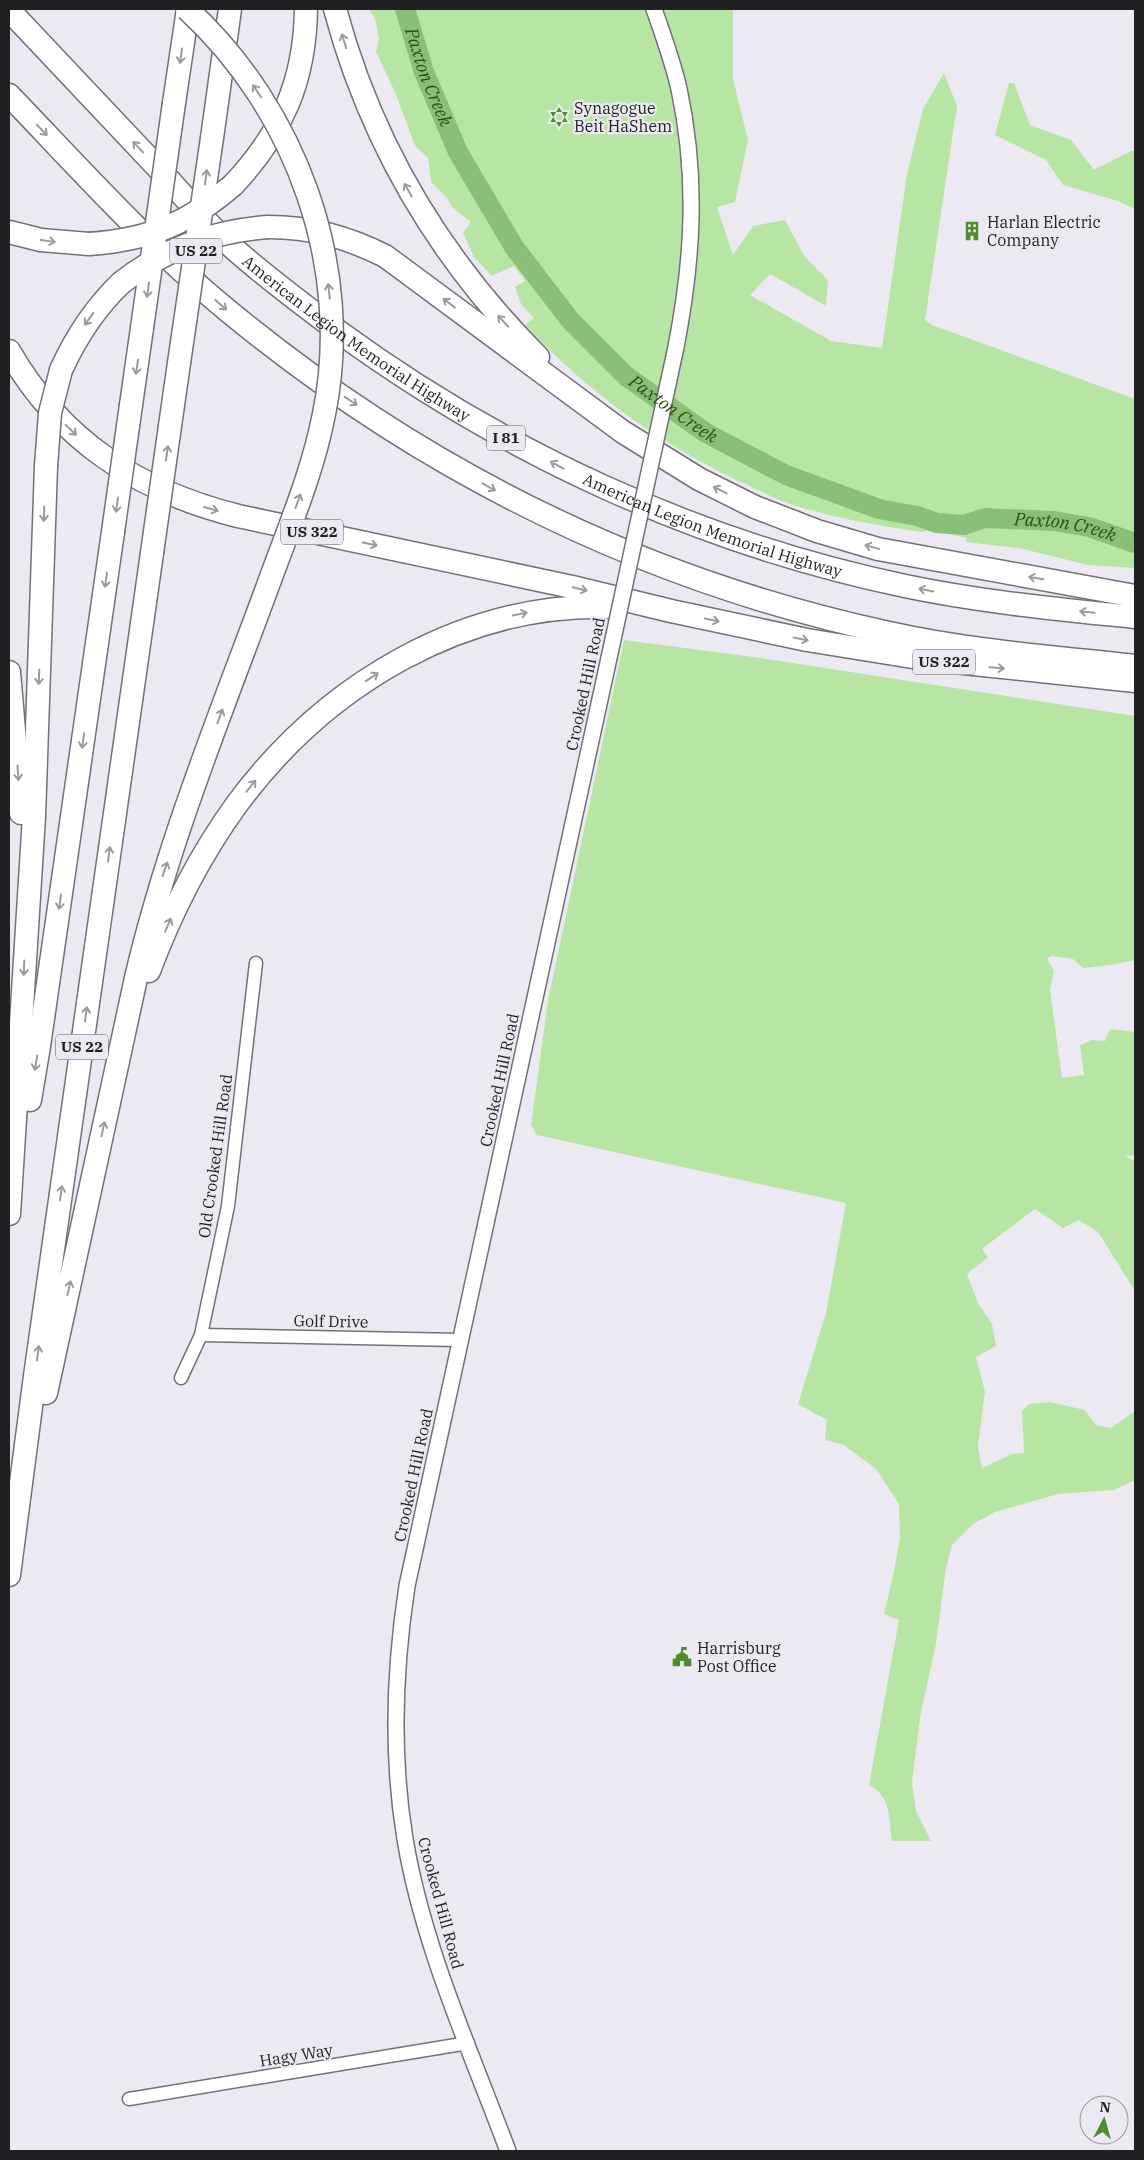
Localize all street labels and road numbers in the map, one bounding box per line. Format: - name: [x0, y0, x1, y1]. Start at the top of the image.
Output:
- road number: US 22: [170, 238, 222, 264]
- street label: American Legion Memorial Highway: [239, 251, 474, 426]
- road number: I 81: [487, 426, 525, 450]
- street label: American Legion Memorial Highway: [580, 469, 845, 581]
- road number: US 322: [281, 520, 343, 544]
- street label: Crooked Hill Road: [561, 615, 609, 753]
- road number: US 322: [913, 650, 975, 674]
- street label: Crooked Hill Road: [475, 1011, 523, 1149]
- road number: US 22: [56, 1034, 108, 1060]
- street label: Old Crooked Hill Road: [194, 1072, 236, 1239]
- street label: Golf Drive: [293, 1310, 369, 1332]
- street label: Crooked Hill Road: [389, 1406, 437, 1544]
- street label: Crooked Hill Road: [414, 1835, 468, 1971]
- street label: Hagy Way: [258, 2039, 335, 2071]

